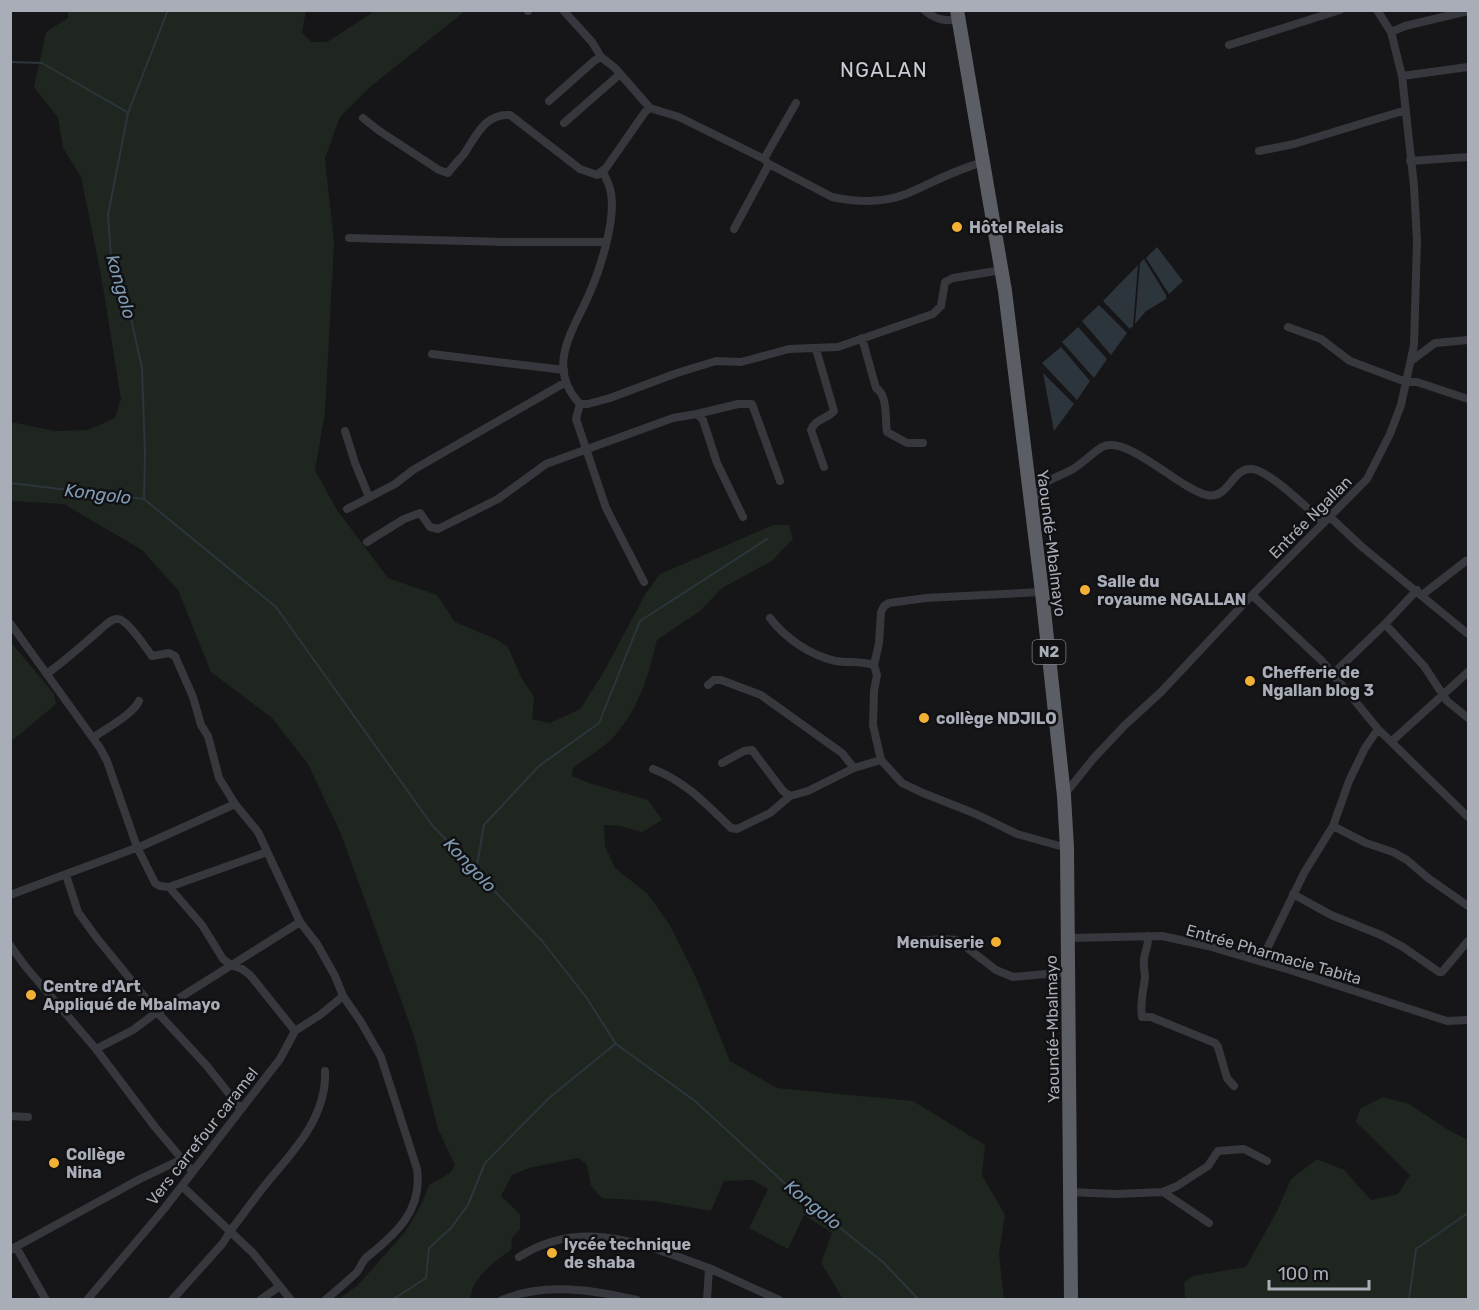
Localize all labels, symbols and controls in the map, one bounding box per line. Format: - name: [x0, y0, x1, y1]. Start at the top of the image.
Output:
- district label: NGALAN: [840, 58, 928, 82]
- place label: Hôtel Relais: [969, 218, 1064, 237]
- marker: Hôtel Relais: [950, 220, 964, 234]
- water label: kongolo: [101, 252, 141, 322]
- street label: Yaoundé-Mbalmayo: [1033, 469, 1070, 618]
- street label: Entrée Ngallan: [1265, 472, 1356, 563]
- water label: Kongolo: [63, 479, 133, 509]
- place label: Salle du royaume NGALLAN: [1097, 572, 1246, 609]
- marker: Salle du royaume NGALLAN: [1078, 583, 1092, 597]
- road number: N2: [1032, 640, 1066, 664]
- place label: Chefferie de Ngallan blog 3: [1262, 663, 1374, 700]
- marker: Chefferie de Ngallan blog 3: [1243, 674, 1257, 688]
- place label: collège NDJILO: [936, 709, 1057, 728]
- marker: collège NDJILO: [917, 711, 931, 725]
- water label: Kongolo: [439, 833, 501, 897]
- street label: Entrée Pharmacie Tabita: [1184, 920, 1364, 989]
- place label: Menuiserie: [896, 933, 984, 952]
- marker: Menuiserie: [989, 935, 1003, 949]
- street label: Yaoundé-Mbalmayo: [1042, 955, 1063, 1103]
- place label: Centre d'Art Appliqué de Mbalmayo: [43, 977, 220, 1014]
- marker: Centre d'Art Appliqué de Mbalmayo: [24, 988, 38, 1002]
- street label: Vers carrefour caramel: [143, 1064, 262, 1209]
- place label: Collège Nina: [66, 1145, 125, 1182]
- marker: Collège Nina: [47, 1156, 61, 1170]
- water label: Kongolo: [780, 1175, 846, 1235]
- place label: lycée technique de shaba: [564, 1235, 691, 1272]
- marker: lycée technique de shaba: [545, 1246, 559, 1260]
- scale bar: [1269, 1253, 1370, 1291]
- text: 100 m: [1278, 1263, 1329, 1285]

